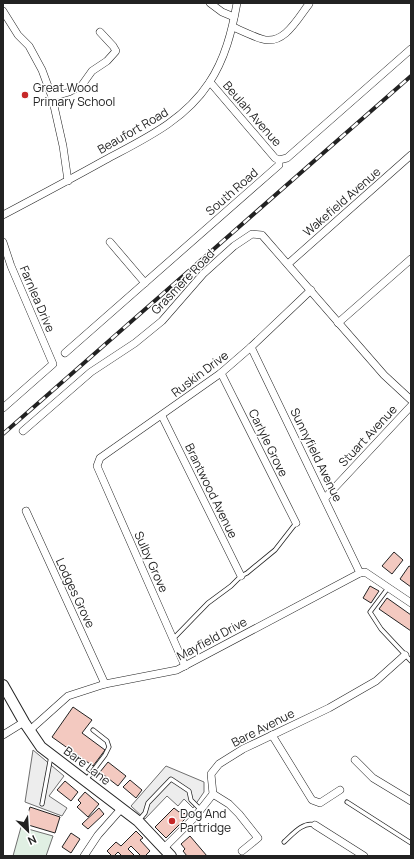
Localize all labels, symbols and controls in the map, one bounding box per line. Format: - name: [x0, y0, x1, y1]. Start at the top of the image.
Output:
- street label: Beulah Avenue: [219, 77, 286, 150]
- place label: Great Wood Primary School: [33, 79, 115, 110]
- marker: Great Wood Primary School: [20, 90, 30, 100]
- street label: Beaufort Road: [94, 103, 171, 158]
- street label: Wakefield Avenue: [299, 163, 384, 240]
- street label: South Road: [202, 164, 262, 219]
- street label: Grasmere Road: [147, 245, 218, 318]
- street label: Farnlea Drive: [16, 263, 59, 335]
- street label: Ruskin Drive: [168, 347, 232, 401]
- street label: Stuart Avenue: [335, 401, 401, 470]
- street label: Sunnyfield Avenue: [286, 405, 347, 505]
- street label: Carlyle Grove: [245, 406, 292, 479]
- street label: Brantwood Avenue: [181, 440, 242, 541]
- street label: Sulby Grove: [130, 529, 172, 595]
- street label: Lodges Grove: [52, 555, 99, 631]
- street label: Mayfield Drive: [174, 613, 250, 664]
- street label: Bare Avenue: [228, 704, 297, 751]
- street label: Bare Lane: [60, 742, 114, 789]
- place label: Dog And Partridge: [180, 805, 231, 836]
- north arrow: [8, 811, 48, 851]
- marker: Dog And Partridge: [167, 816, 177, 826]
- text: N: [26, 832, 39, 849]

